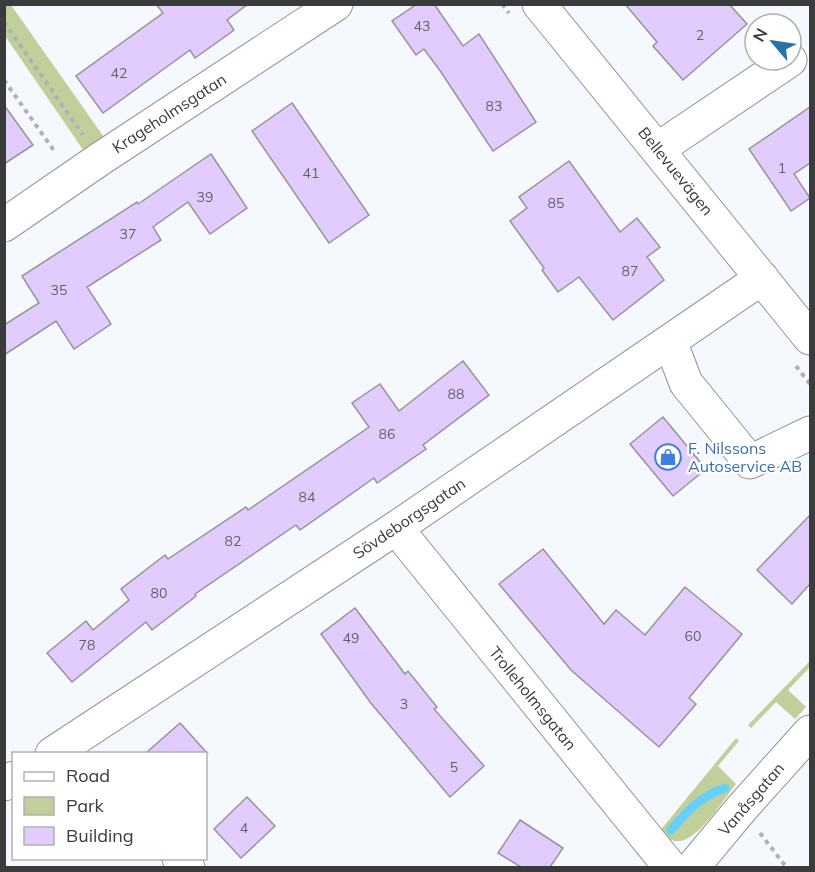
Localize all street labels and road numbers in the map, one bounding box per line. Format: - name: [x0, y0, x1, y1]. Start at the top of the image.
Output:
- street label: Krageholmsgatan: [108, 69, 230, 157]
- street label: Bellevuevägen: [634, 123, 718, 219]
- street label: Sövdeborgsgatan: [349, 473, 469, 563]
- street label: Trolleholmsgatan: [485, 642, 581, 754]
- street label: Vanåsgatan: [714, 758, 788, 840]

